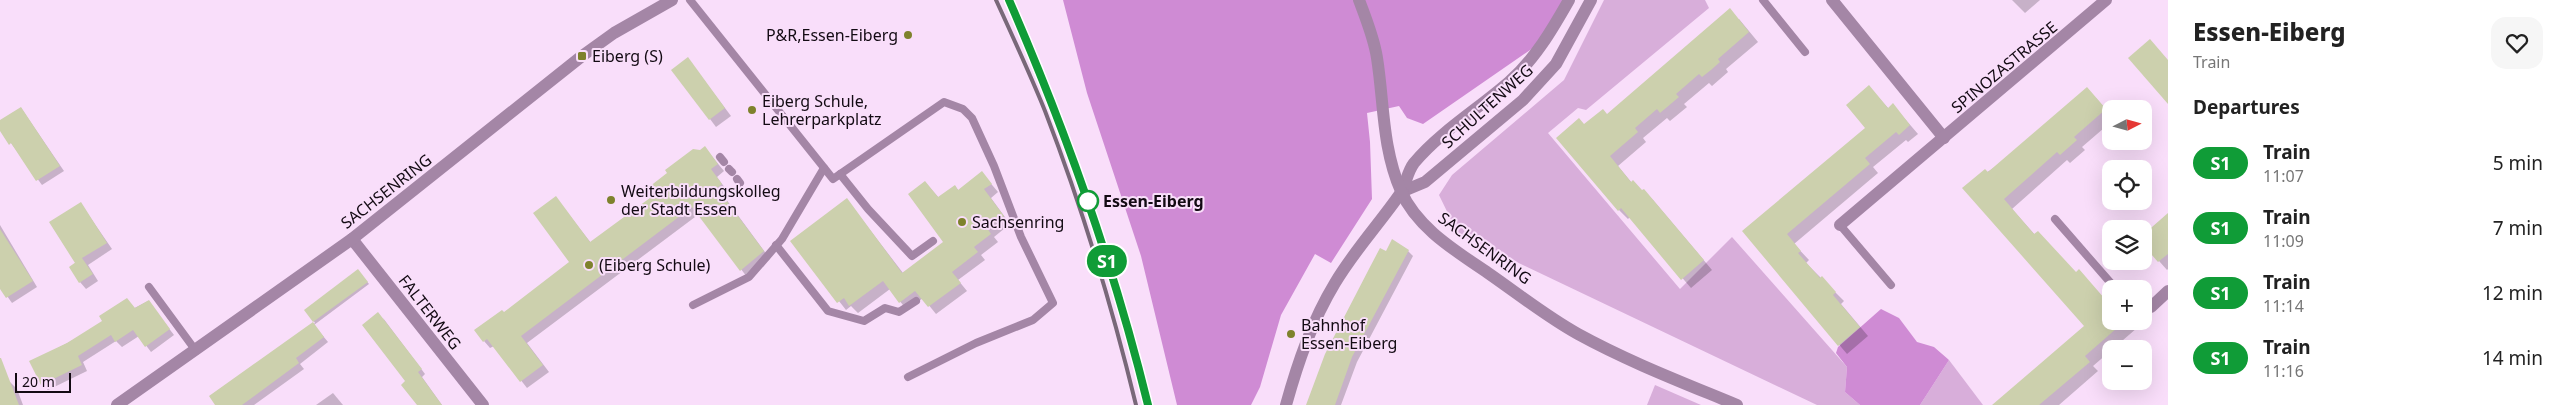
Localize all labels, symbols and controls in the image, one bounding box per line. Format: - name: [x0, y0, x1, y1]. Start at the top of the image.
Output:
- text: Essen-Eiberg: [2193, 15, 2345, 48]
- street label: SPINOZASTRASSE: [1946, 16, 2062, 118]
- button: heart: [2491, 17, 2543, 69]
- place label: P&R,Essen-Eiberg: [766, 24, 898, 46]
- marker: P&R,Essen-Eiberg: [902, 29, 914, 41]
- place label: Eiberg (S): [592, 45, 663, 67]
- marker: Eiberg (S): [576, 50, 588, 62]
- text: Train: [2193, 51, 2230, 73]
- street label: SCHULTENWEG: [1437, 59, 1537, 153]
- place label: Eiberg Schule, Lehrerparkplatz: [762, 90, 881, 130]
- text: Departures: [2193, 94, 2300, 120]
- north arrow: [2102, 100, 2152, 150]
- map controls: [2102, 100, 2152, 390]
- marker: Eiberg Schule, Lehrerparkplatz: [746, 104, 758, 116]
- text: Train: [2263, 139, 2311, 165]
- street label: SACHSENRING: [336, 149, 436, 233]
- text: 5 min: [2493, 150, 2543, 176]
- text: S1: [2210, 151, 2231, 175]
- button: locate: [2102, 160, 2152, 210]
- text: 11:07: [2263, 165, 2304, 187]
- place label: Weiterbildungskolleg der Stadt Essen: [621, 180, 781, 220]
- marker: Essen-Eiberg: [1077, 190, 1099, 212]
- place label: Essen-Eiberg: [1103, 190, 1204, 212]
- marker: Weiterbildungskolleg der Stadt Essen: [605, 194, 617, 206]
- text: Train: [2263, 204, 2311, 230]
- street label: SACHSENRING: [1434, 207, 1536, 289]
- place label: Sachsenring: [972, 211, 1064, 233]
- text: 7 min: [2493, 215, 2543, 241]
- marker: Sachsenring: [956, 216, 968, 228]
- text: S1: [2210, 216, 2231, 240]
- button: layers: [2102, 220, 2152, 270]
- text: 11:09: [2263, 230, 2304, 252]
- line badge: S1: [1084, 245, 1130, 277]
- text: S1: [1097, 249, 1117, 273]
- place label: (Eiberg Schule): [599, 254, 711, 276]
- marker: (Eiberg Schule): [583, 259, 595, 271]
- text: Train: [2263, 269, 2311, 295]
- street label: FALTERWEG: [394, 270, 466, 354]
- button: +: [2102, 280, 2152, 330]
- text: 12 min: [2482, 280, 2543, 306]
- text: S1: [2210, 281, 2231, 305]
- text: 11:14: [2263, 295, 2304, 317]
- place label: Bahnhof Essen-Eiberg: [1301, 314, 1397, 354]
- marker: Bahnhof Essen-Eiberg: [1285, 328, 1297, 340]
- text: Train: [2263, 334, 2311, 360]
- button: −: [2102, 340, 2152, 390]
- text: 14 min: [2482, 345, 2543, 371]
- text: S1: [2210, 346, 2231, 370]
- text: 11:16: [2263, 360, 2304, 382]
- scale bar: [15, 370, 71, 393]
- text: 20 m: [22, 372, 55, 391]

